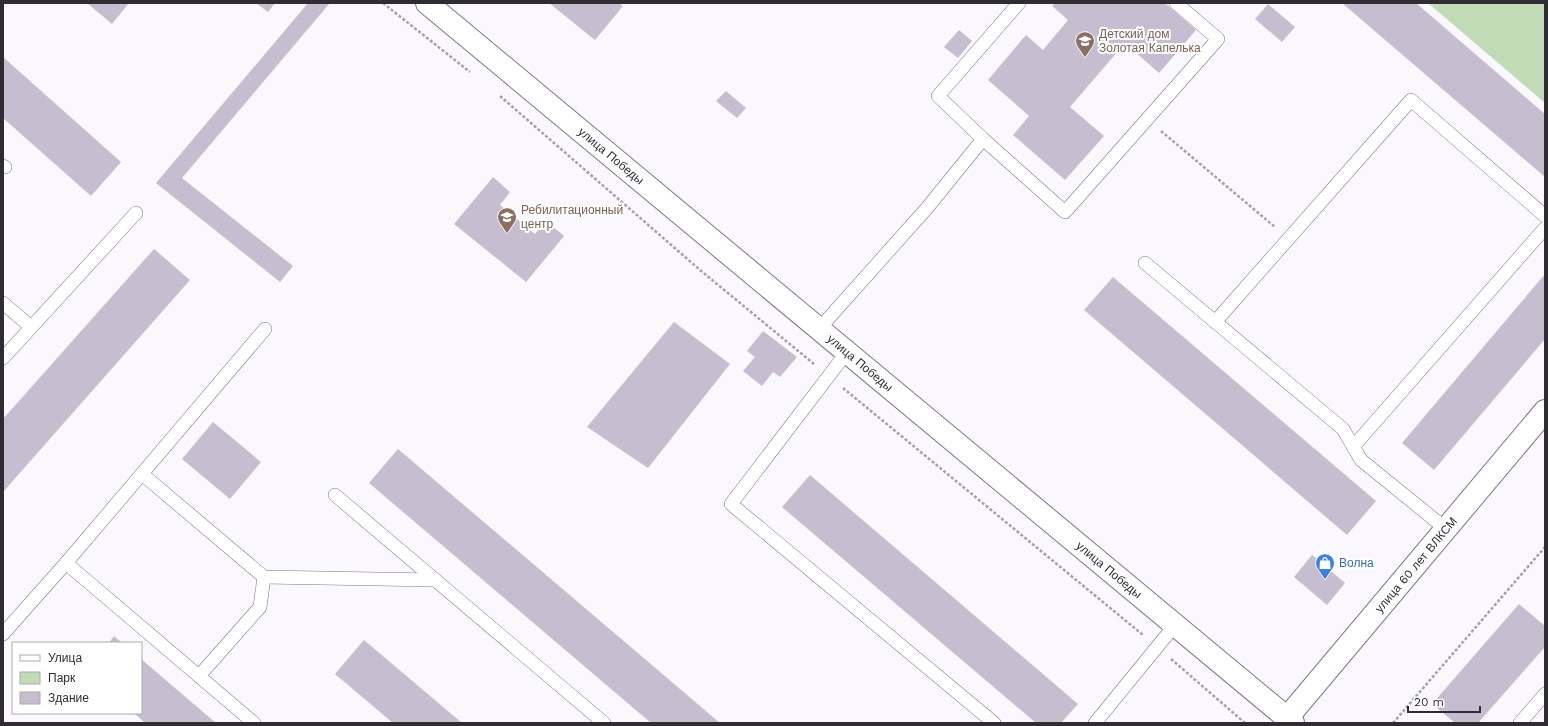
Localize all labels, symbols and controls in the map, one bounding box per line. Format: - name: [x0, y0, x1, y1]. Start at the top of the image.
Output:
- place label: Детский дом Золотая Капелька: [1099, 27, 1201, 55]
- school or university icon: Детский дом Золотая Капелька: [1074, 30, 1096, 58]
- street label: улица Победы: [575, 125, 647, 187]
- place label: Ребилитационный центр: [521, 203, 623, 231]
- school or university icon: Ребилитационный центр: [496, 206, 518, 234]
- street label: улица Победы: [824, 332, 896, 394]
- street label: улица 60 лет ВЛКСМ: [1372, 515, 1460, 615]
- street label: улица Победы: [1073, 539, 1145, 601]
- shop icon: Волна: [1314, 552, 1336, 580]
- place label: Волна: [1339, 556, 1374, 570]
- legend: [12, 642, 142, 714]
- text: Улица: [48, 651, 82, 665]
- text: Парк: [48, 671, 76, 685]
- scale bar: [1408, 688, 1480, 714]
- text: Здание: [48, 691, 89, 705]
- text: 20 m: [1414, 695, 1444, 709]

